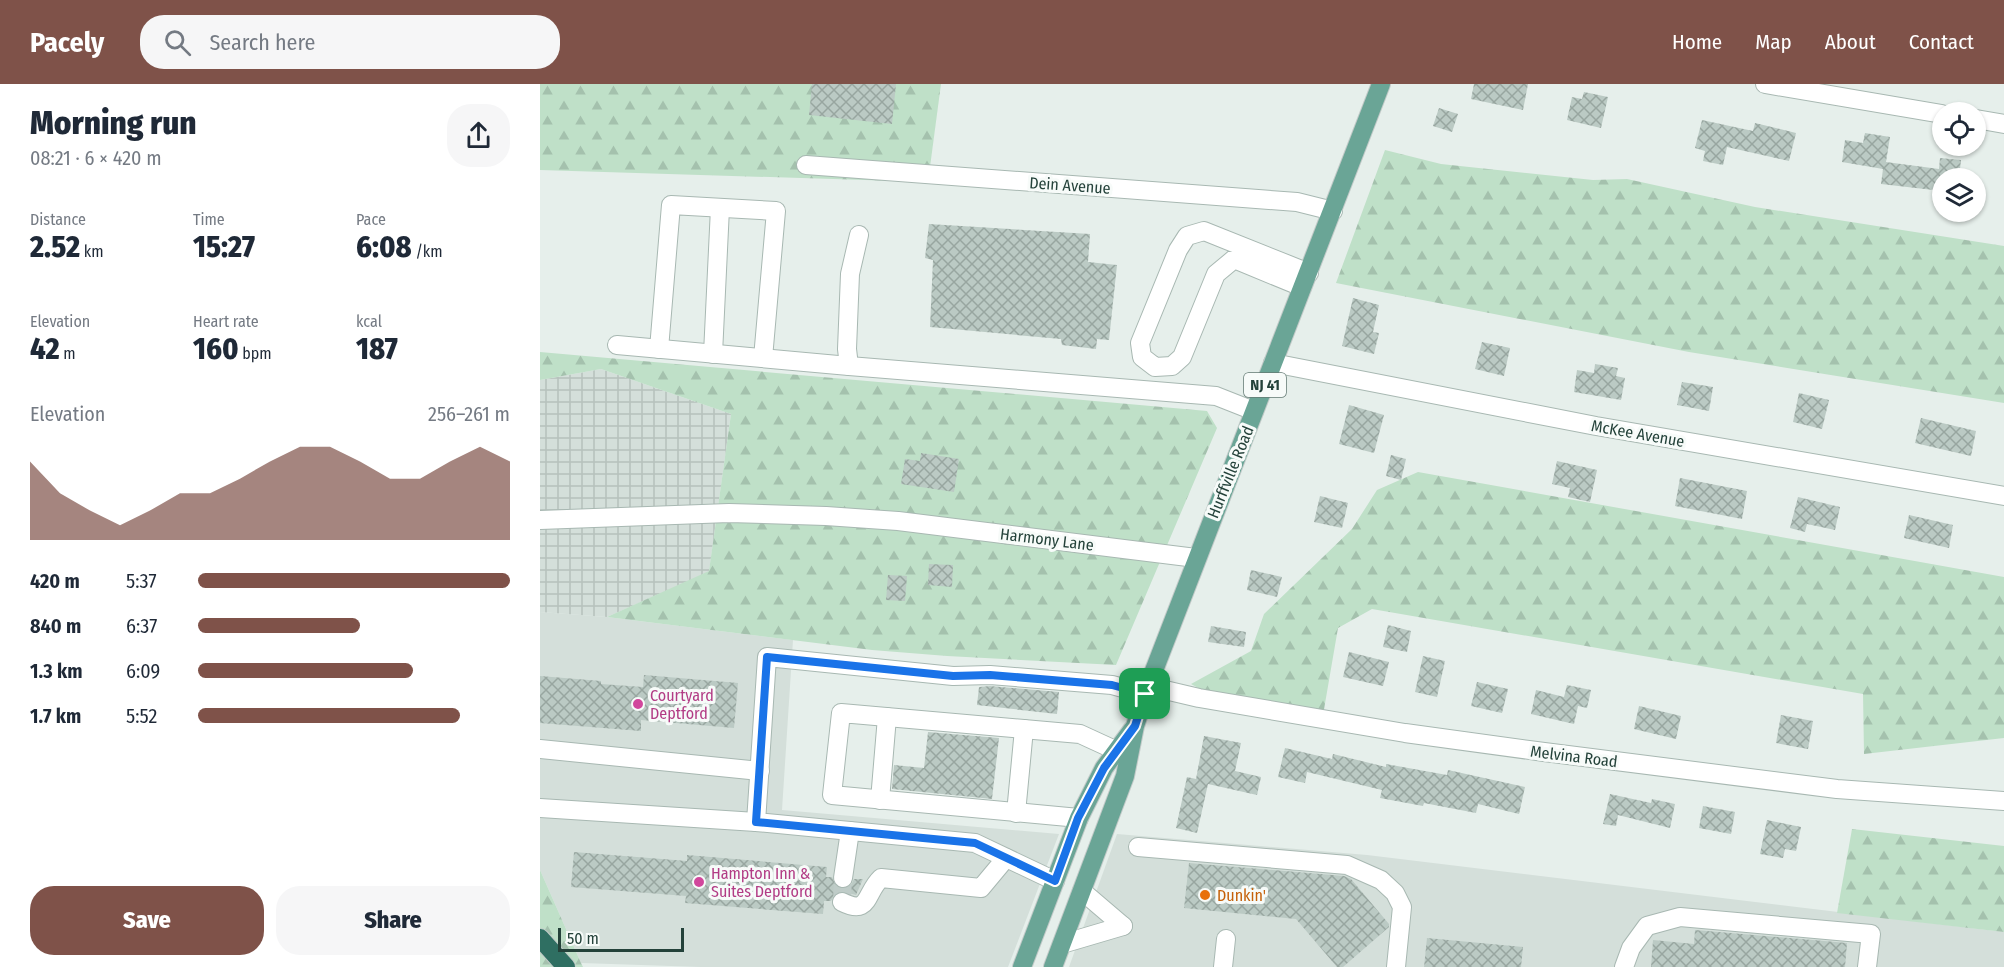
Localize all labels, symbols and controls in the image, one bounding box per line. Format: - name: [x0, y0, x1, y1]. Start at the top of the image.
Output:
- search box: [140, 15, 560, 69]
- text: Pacely: [30, 26, 104, 59]
- icon: search: [161, 26, 194, 59]
- text: Search here: [209, 29, 315, 56]
- text: Home: [1672, 29, 1722, 55]
- text: Map: [1755, 29, 1792, 55]
- text: About: [1825, 29, 1876, 55]
- text: Contact: [1909, 29, 1974, 55]
- map controls: [1932, 102, 1986, 222]
- button: locate: [1932, 102, 1986, 156]
- text: Morning run: [30, 103, 197, 143]
- button: share: [447, 104, 510, 167]
- text: 08:21 · 6 × 420 m: [30, 146, 162, 170]
- button: layers: [1932, 168, 1986, 222]
- street label: Dein Avenue: [1029, 173, 1111, 198]
- text: Distance: [30, 210, 86, 229]
- text: Time: [193, 210, 225, 229]
- text: Pace: [356, 210, 386, 229]
- text: 2.52: [30, 229, 80, 265]
- text: 15:27: [193, 229, 255, 265]
- text: 6:08: [356, 229, 412, 265]
- text: km: [80, 242, 104, 261]
- text: /km: [412, 242, 443, 261]
- text: Elevation: [30, 312, 90, 331]
- text: Heart rate: [193, 312, 259, 331]
- text: kcal: [356, 312, 382, 331]
- text: 42: [30, 331, 60, 367]
- text: 160: [193, 331, 239, 367]
- text: 187: [356, 331, 398, 367]
- text: m: [60, 344, 76, 363]
- text: bpm: [239, 344, 272, 363]
- road number: NJ 41: [1244, 373, 1286, 397]
- text: Elevation: [30, 402, 105, 426]
- text: 256–261 m: [428, 402, 510, 426]
- street label: McKee Avenue: [1590, 416, 1686, 451]
- street label: Hurffville Road: [1203, 423, 1258, 521]
- street label: Harmony Lane: [999, 524, 1095, 555]
- text: 420 m: [30, 569, 80, 593]
- text: 5:37: [126, 569, 157, 593]
- text: 840 m: [30, 614, 81, 638]
- text: 6:37: [126, 614, 157, 638]
- text: 1.3 km: [30, 659, 82, 683]
- text: 6:09: [126, 659, 160, 683]
- pin: [1119, 668, 1170, 719]
- icon: arrive: [1128, 677, 1161, 710]
- place label: Courtyard Deptford: [650, 686, 714, 723]
- marker: Courtyard Deptford: [631, 697, 645, 711]
- text: 1.7 km: [30, 704, 81, 728]
- text: 5:52: [126, 704, 157, 728]
- street label: Melvina Road: [1529, 742, 1619, 771]
- place label: Hampton Inn & Suites Deptford: [711, 864, 813, 901]
- marker: Hampton Inn & Suites Deptford: [692, 875, 706, 889]
- button: Save: [30, 886, 264, 955]
- button: Share: [276, 886, 510, 955]
- place label: Dunkin': [1217, 886, 1266, 905]
- marker: Dunkin': [1198, 888, 1212, 902]
- scale bar: [558, 925, 684, 952]
- text: 50 m: [567, 929, 599, 948]

